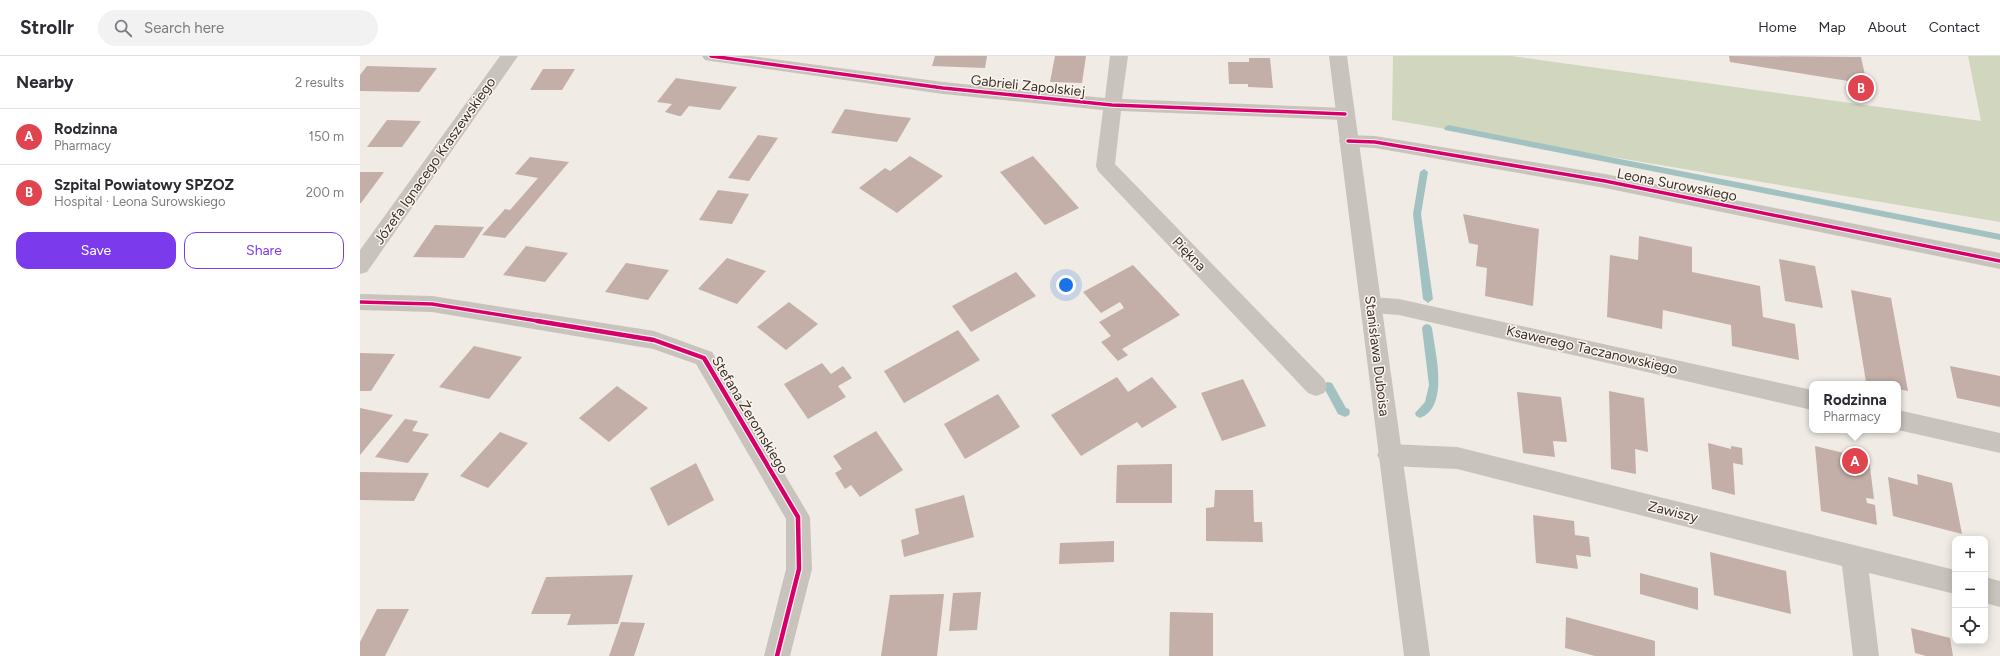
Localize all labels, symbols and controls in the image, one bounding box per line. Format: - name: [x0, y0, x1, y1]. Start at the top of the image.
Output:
- search box: [98, 10, 378, 46]
- text: Strollr: [20, 16, 74, 39]
- icon: search: [112, 17, 134, 39]
- text: Search here: [144, 19, 224, 37]
- text: Home: [1758, 19, 1797, 36]
- text: Map: [1819, 19, 1846, 36]
- text: About: [1868, 19, 1907, 36]
- text: Contact: [1929, 19, 1980, 36]
- text: Nearby: [16, 72, 74, 92]
- street label: Gabrieli Zapolskiej: [970, 72, 1086, 100]
- pin: B: [1848, 73, 1874, 103]
- street label: Józefa Ignacego Kraszewskiego: [371, 74, 499, 248]
- text: 2 results: [295, 75, 344, 90]
- text: Rodzinna: [54, 120, 117, 138]
- text: A: [24, 129, 34, 144]
- text: 150 m: [309, 129, 344, 144]
- text: Pharmacy: [54, 138, 111, 153]
- street label: Leona Surowskiego: [1615, 165, 1739, 205]
- text: Szpital Powiatowy SPZOZ: [54, 176, 234, 194]
- text: B: [25, 185, 33, 200]
- text: 200 m: [306, 185, 344, 200]
- text: Hospital · Leona Surowskiego: [54, 194, 226, 209]
- button: Save: [16, 232, 176, 269]
- button: Share: [184, 232, 344, 269]
- street label: Piękna: [1169, 233, 1209, 275]
- your location: [1056, 275, 1076, 295]
- street label: Stanisława Duboisa: [1361, 295, 1393, 417]
- street label: Ksawerego Taczanowskiego: [1505, 322, 1679, 378]
- street label: Stefana Żeromskiego: [708, 353, 792, 477]
- popup: [1809, 381, 1901, 433]
- text: Rodzinna: [1823, 391, 1887, 409]
- text: Pharmacy: [1823, 409, 1880, 424]
- pin: A: [1842, 446, 1868, 476]
- street label: Zawiszy: [1646, 498, 1700, 527]
- map controls: [1952, 536, 1988, 644]
- button: +: [1952, 536, 1988, 572]
- button: −: [1952, 572, 1988, 608]
- button: locate: [1952, 608, 1988, 644]

